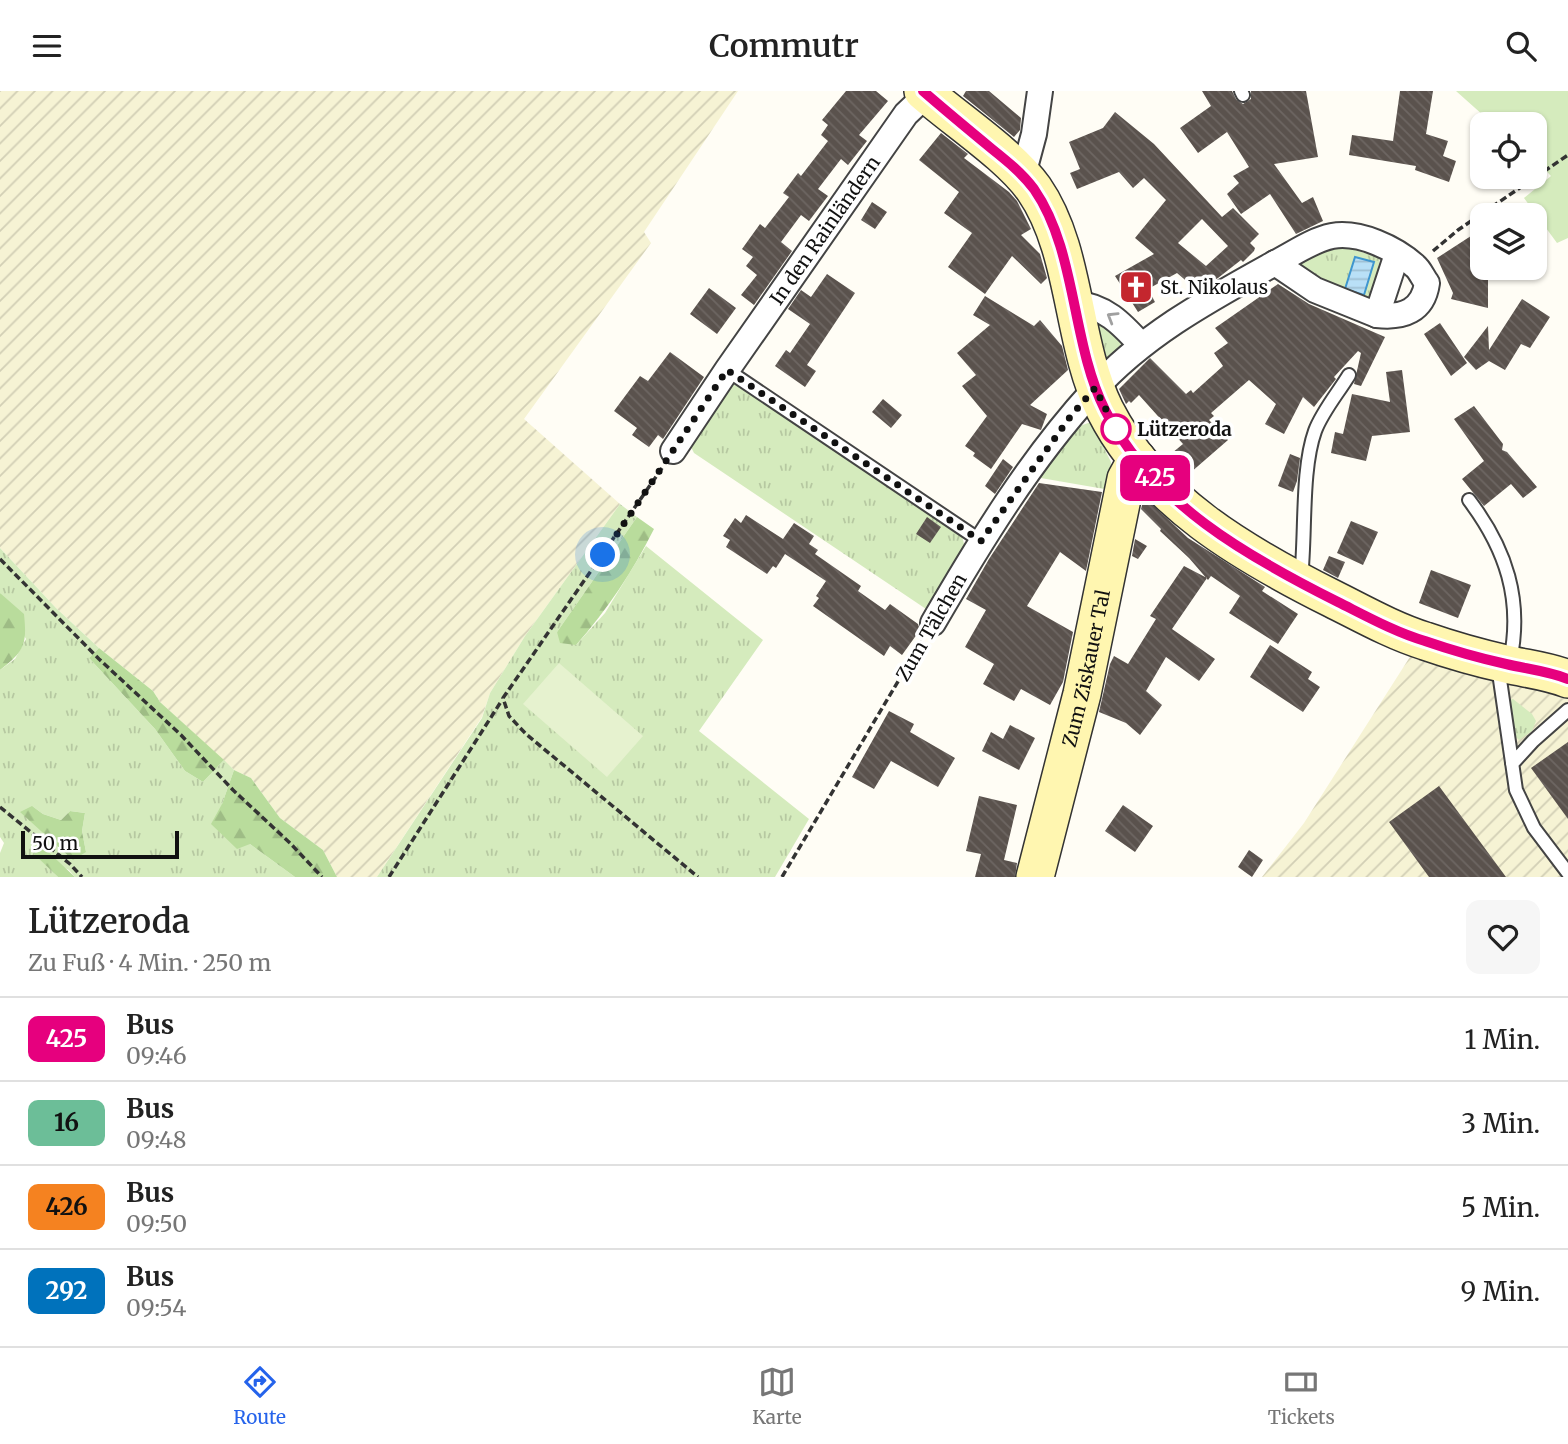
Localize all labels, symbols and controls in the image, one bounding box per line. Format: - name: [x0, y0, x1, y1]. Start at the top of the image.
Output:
- text: Commutr: [709, 26, 859, 66]
- icon: menu: [28, 27, 66, 65]
- icon: search: [1502, 27, 1540, 65]
- map controls: [1470, 112, 1547, 280]
- button: locate: [1470, 112, 1547, 189]
- street label: In den Rainländern: [764, 151, 885, 309]
- button: layers: [1470, 203, 1547, 280]
- church icon: St. Nikolaus: [1117, 268, 1155, 306]
- place label: St. Nikolaus: [1160, 275, 1268, 299]
- one-way arrow: [1106, 313, 1119, 326]
- marker: Lützeroda: [1101, 414, 1131, 444]
- place label: Lützeroda: [1137, 417, 1232, 441]
- line badge: 425: [1115, 455, 1195, 501]
- text: 425: [1134, 462, 1176, 493]
- your location: [585, 537, 620, 572]
- street label: Zum Tälchen: [890, 568, 972, 685]
- street label: Zum Ziskauer Tal: [1057, 587, 1115, 749]
- scale bar: [21, 828, 178, 860]
- text: 50 m: [32, 831, 78, 855]
- button: heart: [1466, 900, 1540, 974]
- text: Lützeroda: [28, 901, 190, 942]
- text: Zu Fuß · 4 Min. · 250 m: [28, 948, 271, 977]
- text: Bus: [126, 1008, 174, 1041]
- text: 425: [46, 1023, 87, 1054]
- text: 1 Min.: [1464, 1023, 1540, 1056]
- text: 09:46: [126, 1041, 187, 1070]
- text: Bus: [126, 1092, 174, 1125]
- text: 16: [54, 1107, 79, 1138]
- text: 3 Min.: [1461, 1107, 1540, 1140]
- text: 09:48: [126, 1125, 187, 1154]
- text: Bus: [126, 1176, 174, 1209]
- text: 426: [45, 1191, 88, 1222]
- text: 5 Min.: [1461, 1191, 1540, 1224]
- text: 09:50: [126, 1209, 187, 1238]
- text: Bus: [126, 1260, 174, 1293]
- text: 292: [46, 1275, 87, 1306]
- text: 9 Min.: [1460, 1275, 1540, 1308]
- text: 09:54: [126, 1293, 187, 1322]
- tab: Route: [233, 1363, 286, 1429]
- tab: Karte: [752, 1363, 802, 1429]
- tab: Tickets: [1268, 1363, 1335, 1429]

